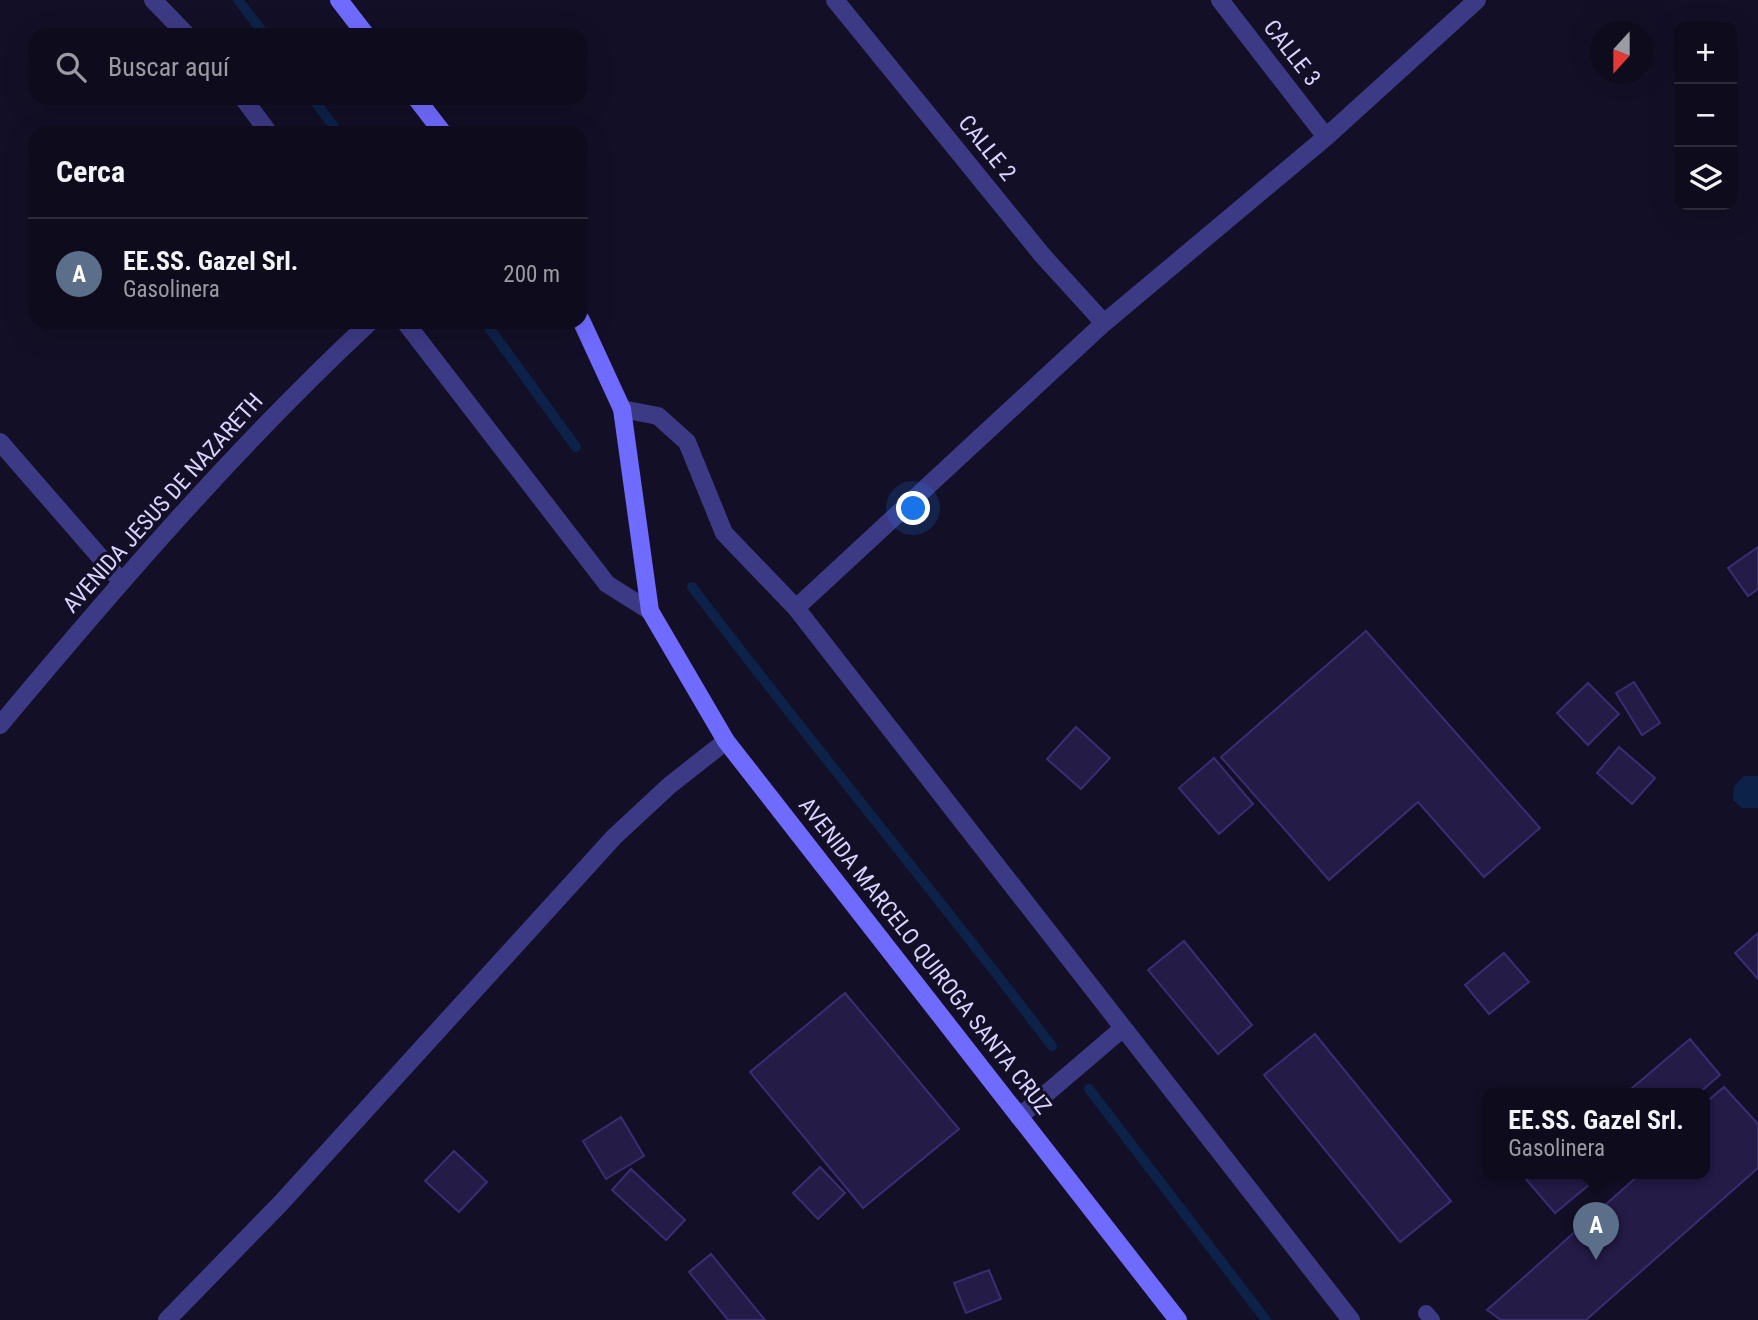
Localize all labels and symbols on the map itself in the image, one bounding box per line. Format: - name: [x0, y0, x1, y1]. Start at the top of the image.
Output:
- street label: CALLE 3: [1258, 15, 1326, 91]
- north arrow: [1590, 21, 1653, 84]
- street label: CALLE 2: [953, 110, 1021, 186]
- street label: AVENIDA JESUS DE NAZARETH: [57, 388, 269, 618]
- your location: [896, 491, 930, 525]
- street label: AVENIDA MARCELO QUIROGA SANTA CRUZ: [793, 792, 1057, 1120]
- pin: A: [1573, 1202, 1619, 1260]

